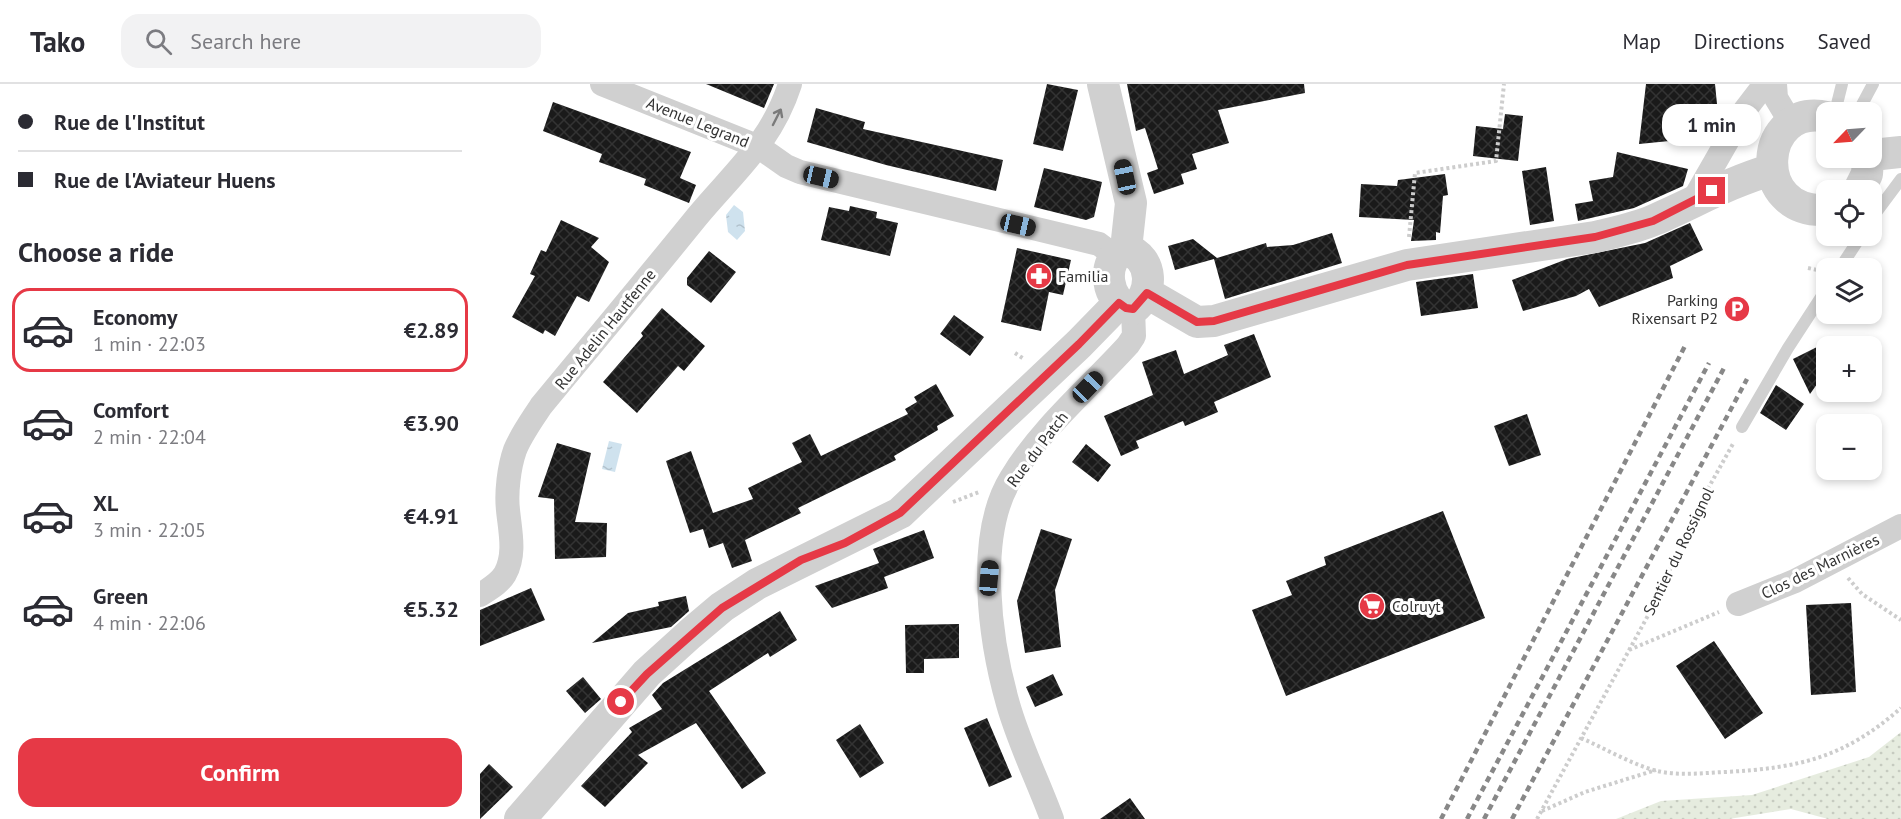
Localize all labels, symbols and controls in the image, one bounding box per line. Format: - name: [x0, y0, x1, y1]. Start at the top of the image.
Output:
- search box: [121, 14, 541, 68]
- text: Tako: [30, 23, 85, 60]
- icon: search: [142, 25, 175, 58]
- text: Search here: [190, 27, 301, 55]
- text: Map: [1622, 28, 1661, 55]
- text: Directions: [1694, 28, 1785, 55]
- text: Saved: [1818, 28, 1871, 55]
- street label: Avenue Legrand: [644, 92, 752, 152]
- north arrow: [1816, 102, 1882, 168]
- map controls: [1816, 102, 1882, 480]
- callout: 1 min: [1662, 104, 1762, 146]
- text: Rue de l'Institut: [54, 108, 205, 136]
- one-way arrow: [772, 108, 784, 126]
- text: 1 min: [1687, 112, 1736, 138]
- car: [1112, 158, 1138, 196]
- car: [801, 164, 841, 190]
- text: Rue de l'Aviateur Huens: [54, 166, 276, 194]
- route end: [1698, 177, 1725, 204]
- button: locate: [1816, 180, 1882, 246]
- car: [998, 212, 1038, 238]
- text: Choose a ride: [18, 235, 174, 269]
- button: layers: [1816, 258, 1882, 324]
- pharmacy icon: Familia: [1024, 261, 1054, 291]
- street label: Rue Adelin Hautfenne: [550, 265, 660, 393]
- place label: Familia: [1058, 266, 1108, 286]
- place label: Parking Rixensart P2: [1632, 290, 1718, 328]
- parking icon: Parking Rixensart P2: [1722, 294, 1752, 324]
- icon: car: [21, 303, 75, 357]
- text: Economy: [93, 303, 177, 331]
- text: €2.89: [404, 316, 459, 344]
- text: 1 min · 22:03: [93, 331, 206, 357]
- button: +: [1816, 336, 1882, 402]
- car: [1069, 368, 1107, 406]
- icon: car: [21, 396, 75, 450]
- text: Comfort: [93, 396, 169, 424]
- street label: Rue du Patch: [1002, 407, 1072, 491]
- text: €3.90: [404, 409, 459, 437]
- button: −: [1816, 414, 1882, 480]
- text: 2 min · 22:04: [93, 424, 206, 450]
- street label: Sentier du Rossignol: [1638, 483, 1718, 618]
- icon: car: [21, 489, 75, 543]
- text: XL: [93, 489, 118, 517]
- text: €4.91: [404, 502, 459, 530]
- text: 3 min · 22:05: [93, 517, 206, 543]
- street label: Clos des Marnières: [1758, 529, 1882, 603]
- car: [978, 559, 1000, 597]
- icon: car: [21, 582, 75, 636]
- text: Green: [93, 582, 148, 610]
- supermarket icon: Colruyt: [1357, 591, 1387, 621]
- text: €5.32: [404, 595, 459, 623]
- place label: Colruyt: [1392, 596, 1441, 616]
- text: 4 min · 22:06: [93, 610, 206, 636]
- route start: [607, 688, 634, 715]
- button: Confirm: [18, 738, 462, 807]

